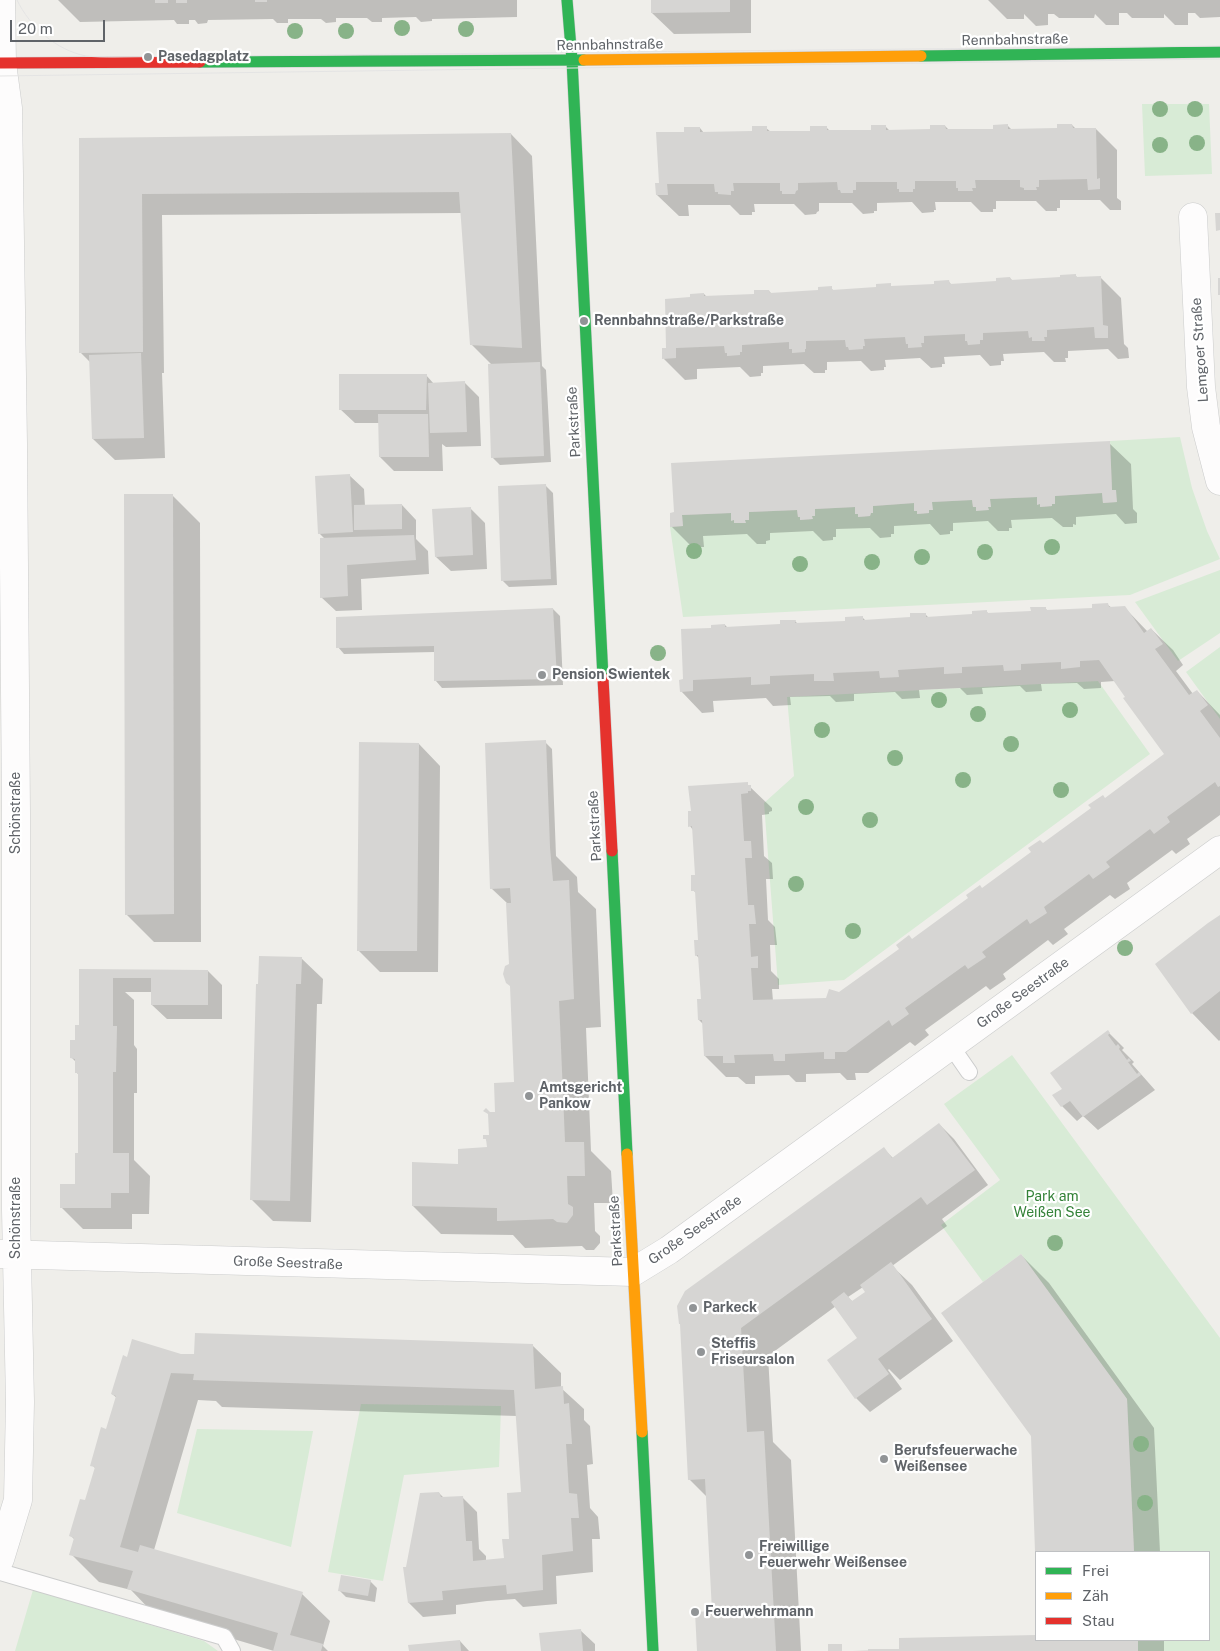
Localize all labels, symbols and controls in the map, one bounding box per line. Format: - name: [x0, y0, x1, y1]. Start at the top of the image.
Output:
- scale bar: [12, 10, 108, 42]
- text: 20 m: [18, 20, 53, 37]
- street label: Rennbahnstraße: [961, 31, 1069, 49]
- street label: Rennbahnstraße: [556, 36, 664, 54]
- place label: Pasedagplatz: [158, 49, 249, 65]
- marker: Pasedagplatz: [142, 51, 154, 63]
- street label: Lemgoer Straße: [1188, 297, 1212, 403]
- place label: Rennbahnstraße/Parkstraße: [594, 313, 784, 329]
- marker: Rennbahnstraße/Parkstraße: [578, 315, 590, 327]
- street label: Parkstraße: [564, 386, 584, 458]
- place label: Pension Swientek: [552, 667, 670, 683]
- marker: Pension Swientek: [536, 669, 548, 681]
- street label: Schönstraße: [8, 772, 24, 854]
- street label: Parkstraße: [585, 790, 605, 862]
- street label: Große Seestraße: [974, 954, 1072, 1032]
- place label: Amtsgericht Pankow: [539, 1080, 622, 1112]
- marker: Amtsgericht Pankow: [523, 1090, 535, 1102]
- street label: Schönstraße: [8, 1177, 24, 1259]
- park label: Park am Weißen See: [1013, 1189, 1091, 1222]
- street label: Große Seestraße: [645, 1192, 745, 1268]
- street label: Parkstraße: [606, 1195, 626, 1267]
- street label: Große Seestraße: [233, 1253, 343, 1273]
- place label: Parkeck: [703, 1300, 757, 1316]
- marker: Parkeck: [687, 1302, 699, 1314]
- place label: Steffis Friseursalon: [711, 1336, 795, 1368]
- marker: Steffis Friseursalon: [695, 1346, 707, 1358]
- place label: Berufsfeuerwache Weißensee: [894, 1443, 1017, 1475]
- marker: Berufsfeuerwache Weißensee: [878, 1453, 890, 1465]
- place label: Freiwillige Feuerwehr Weißensee: [759, 1539, 907, 1571]
- marker: Freiwillige Feuerwehr Weißensee: [743, 1549, 755, 1561]
- legend: [1035, 1551, 1210, 1641]
- text: Frei: [1082, 1562, 1109, 1579]
- text: Zäh: [1082, 1587, 1109, 1604]
- place label: Feuerwehrmann: [705, 1604, 814, 1620]
- marker: Feuerwehrmann: [689, 1606, 701, 1618]
- text: Stau: [1082, 1612, 1115, 1629]

